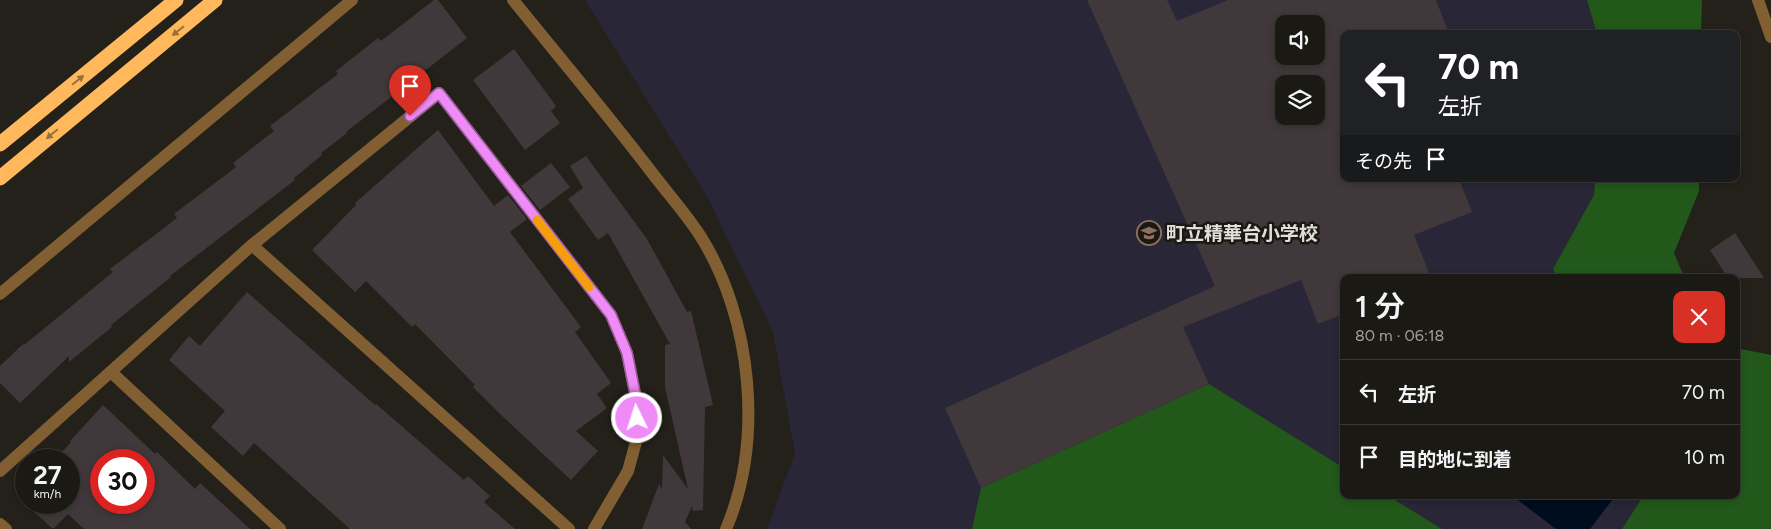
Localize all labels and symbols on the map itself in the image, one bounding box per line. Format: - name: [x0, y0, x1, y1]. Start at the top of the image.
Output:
- one-way arrow: [172, 25, 185, 36]
- pin: [389, 65, 431, 116]
- one-way arrow: [71, 75, 84, 86]
- one-way arrow: [46, 129, 59, 140]
- school or university icon: 町立精華台小学校: [1136, 220, 1162, 246]
- place label: 町立精華台小学校: [1166, 222, 1318, 245]
- position arrow: [610, 391, 662, 443]
- speed limit sign: 30: [90, 449, 155, 514]

